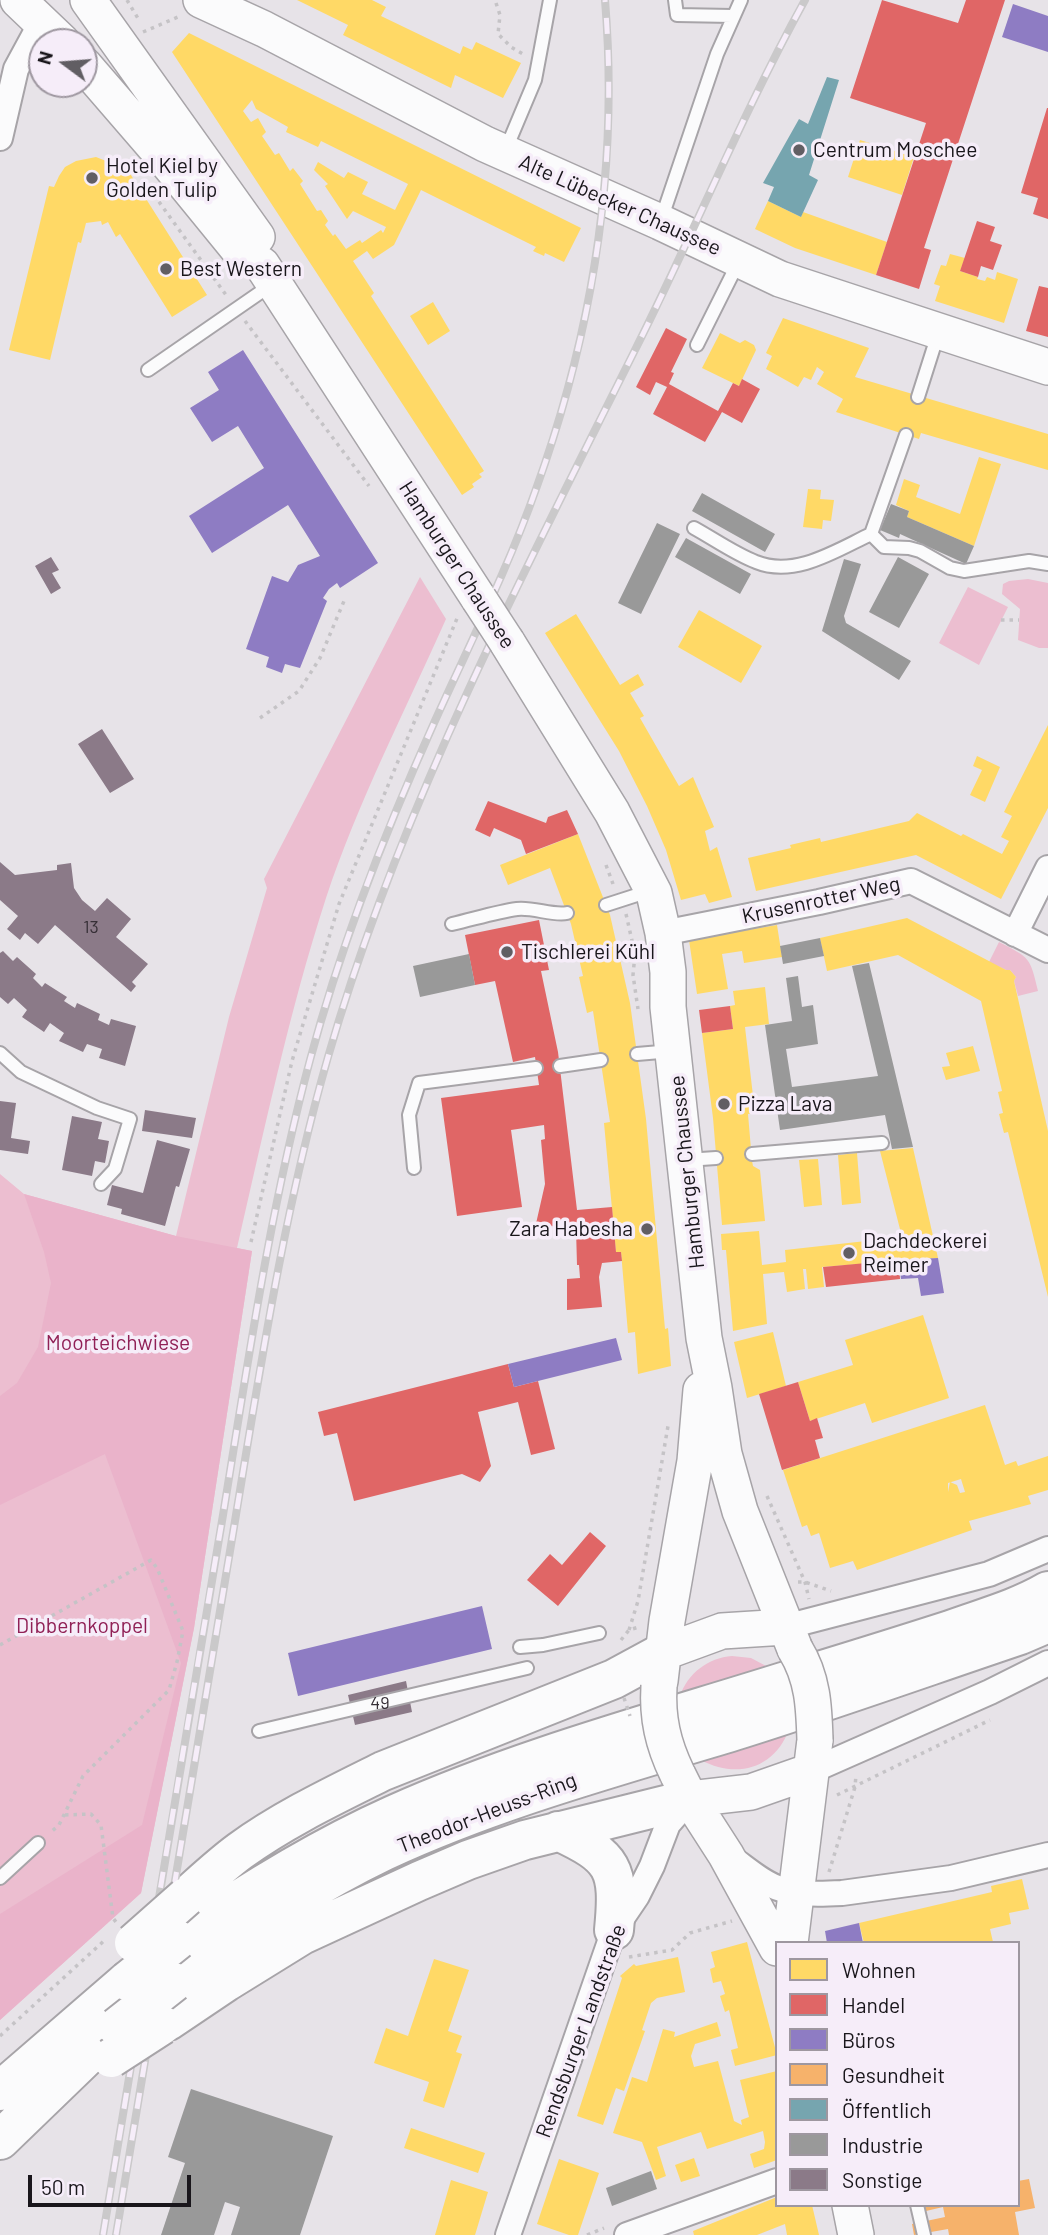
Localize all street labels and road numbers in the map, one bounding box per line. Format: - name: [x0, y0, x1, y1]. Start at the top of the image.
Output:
- street label: Alte Lübecker Chaussee: [515, 149, 725, 261]
- street label: Hamburger Chaussee: [393, 477, 521, 653]
- street label: Krusenrotter Weg: [740, 871, 902, 929]
- street label: Hamburger Chaussee: [664, 1074, 710, 1270]
- street label: Theodor-Heuss-Ring: [394, 1767, 580, 1859]
- street label: Rendsburger Landstraße: [531, 1921, 631, 2141]

